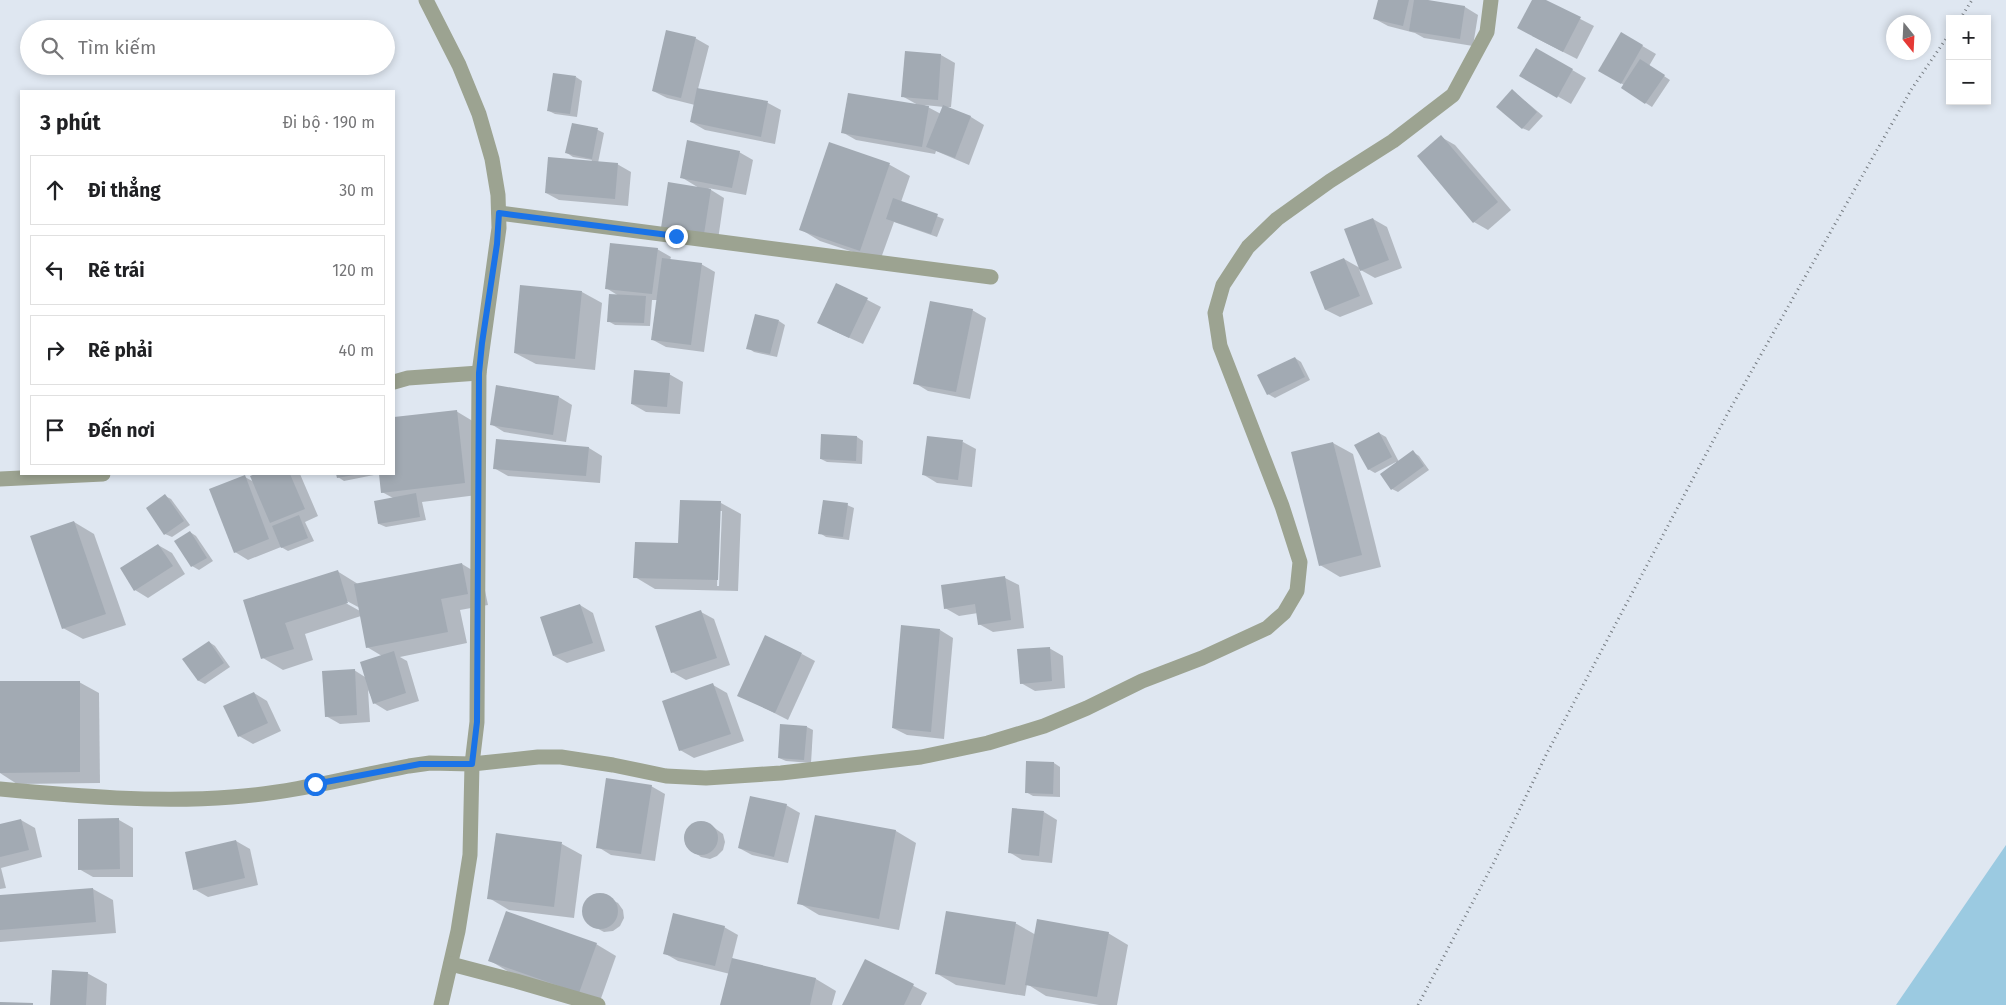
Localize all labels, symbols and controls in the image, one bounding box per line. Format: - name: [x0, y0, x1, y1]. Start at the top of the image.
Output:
- north arrow: [1886, 15, 1931, 60]
- map controls: [1946, 15, 1991, 105]
- button: +: [1946, 15, 1991, 60]
- search box: [20, 20, 395, 75]
- icon: search: [38, 34, 66, 62]
- text: Tìm kiếm: [78, 36, 156, 59]
- button: −: [1946, 60, 1991, 105]
- text: 3 phút: [40, 110, 101, 136]
- text: Đi bộ · 190 m: [282, 113, 375, 132]
- icon: ahead: [41, 176, 69, 204]
- text: Đi thẳng: [88, 179, 161, 202]
- text: 30 m: [339, 181, 374, 200]
- route end: [665, 225, 688, 248]
- icon: left: [41, 256, 69, 284]
- text: Rẽ trái: [88, 259, 145, 282]
- text: 120 m: [332, 261, 374, 280]
- icon: right: [41, 336, 69, 364]
- text: Rẽ phải: [88, 339, 153, 362]
- text: 40 m: [339, 341, 374, 360]
- icon: arrive: [41, 416, 69, 444]
- text: Đến nơi: [88, 419, 155, 442]
- route start: [304, 773, 327, 796]

